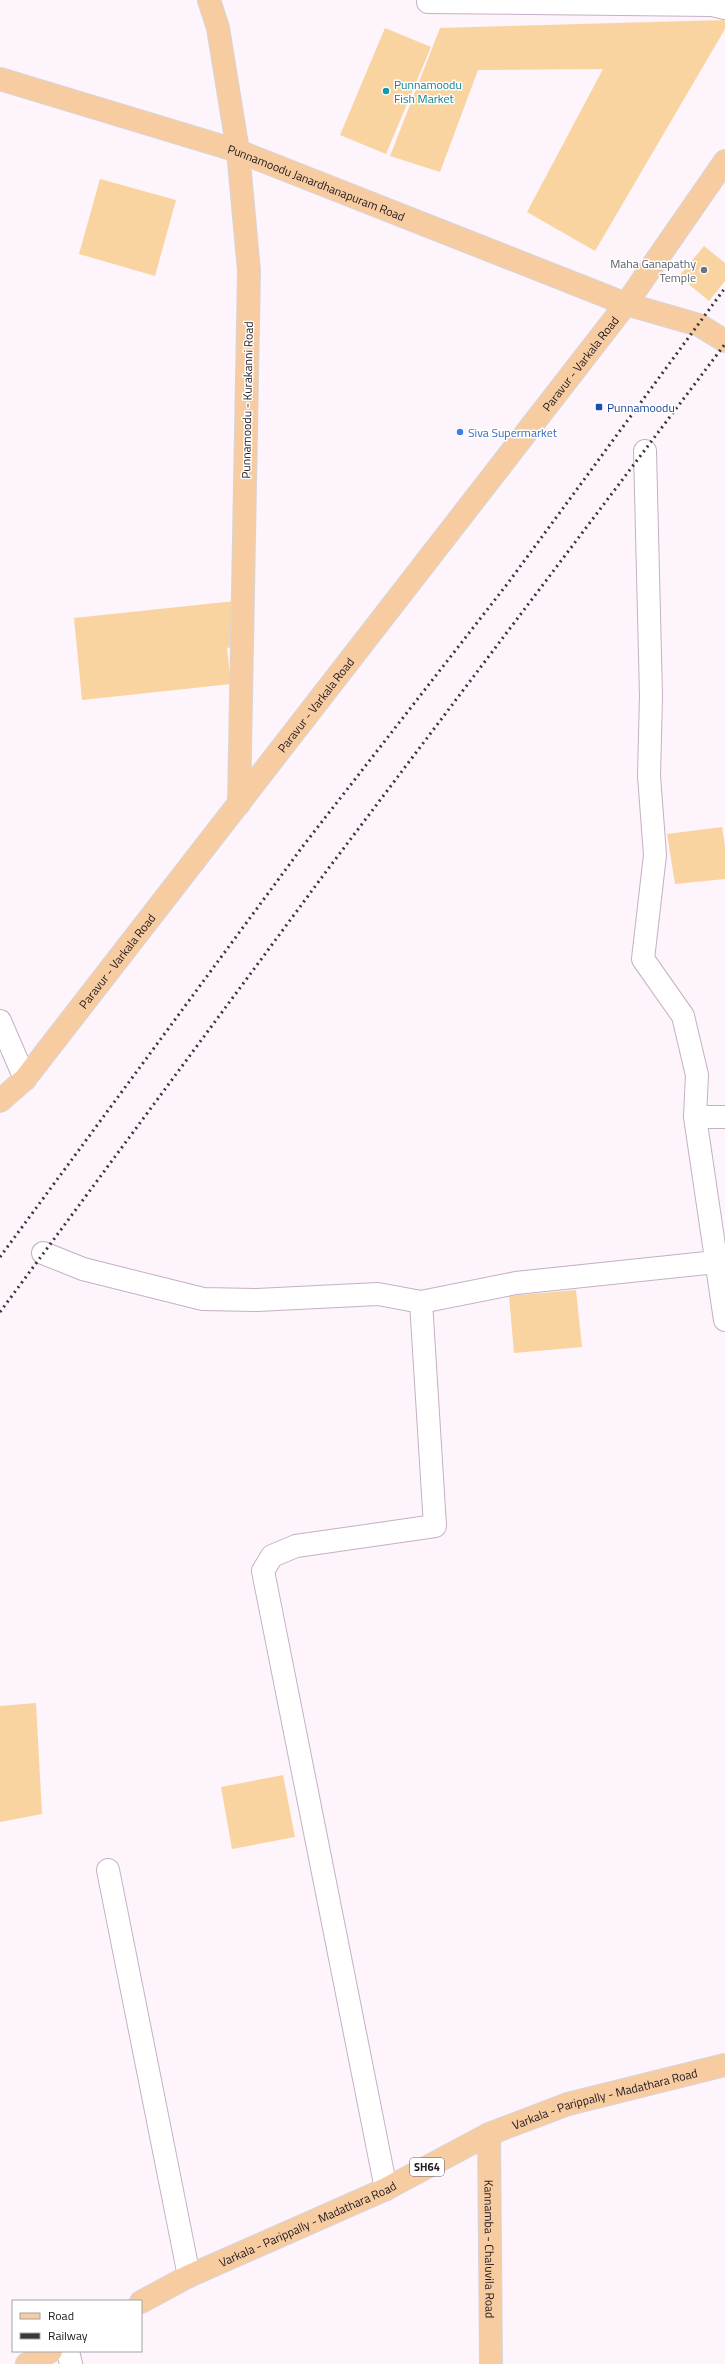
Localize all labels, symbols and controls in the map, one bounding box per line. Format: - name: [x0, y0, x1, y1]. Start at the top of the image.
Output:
- place label: Punnamoodu Fish Market: [394, 75, 462, 108]
- marker: Punnamoodu Fish Market: [381, 86, 391, 96]
- street label: Punnamoodu Janardhanapuram Road: [225, 139, 408, 226]
- place label: Maha Ganapathy Temple: [610, 254, 696, 287]
- marker: Maha Ganapathy Temple: [699, 265, 709, 275]
- street label: Paravur - Varkala Road: [537, 312, 623, 415]
- street label: Punnamoodu - Kurakanni Road: [236, 321, 258, 479]
- place label: Punnamoodu: [607, 398, 675, 417]
- marker: Punnamoodu: [594, 402, 604, 412]
- place label: Siva Supermarket: [468, 423, 558, 442]
- marker: Siva Supermarket: [455, 427, 465, 437]
- street label: Paravur - Varkala Road: [272, 653, 358, 756]
- street label: Paravur - Varkala Road: [74, 909, 160, 1012]
- street label: Varkala - Parippally - Madathara Road: [509, 2063, 699, 2134]
- road number: SH64: [410, 2158, 444, 2176]
- street label: Varkala - Parippally - Madathara Road: [216, 2176, 400, 2271]
- street label: Kannamba - Chaluvila Road: [480, 2180, 500, 2318]
- legend: [12, 2300, 142, 2352]
- text: Road: [48, 2306, 74, 2325]
- text: Railway: [48, 2326, 88, 2345]

